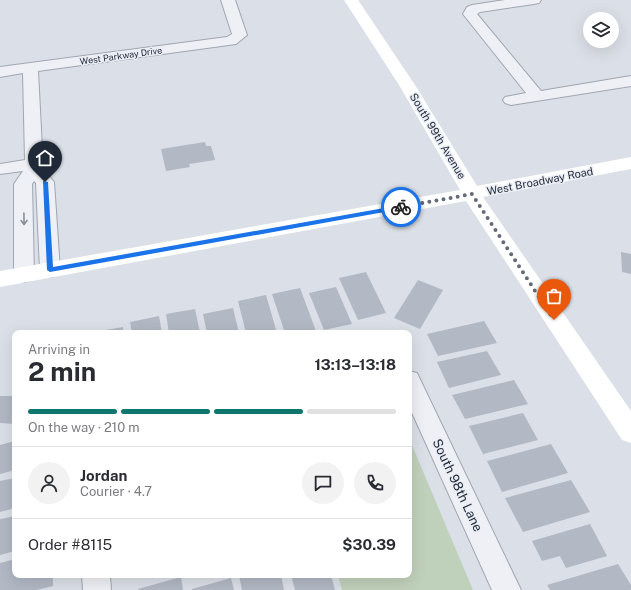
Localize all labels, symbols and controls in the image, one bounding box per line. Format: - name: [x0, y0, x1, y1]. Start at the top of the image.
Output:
- map controls: [583, 12, 619, 48]
- button: layers: [583, 12, 619, 48]
- street label: West Parkway Drive: [79, 44, 163, 67]
- street label: South 99th Avenue: [408, 91, 468, 181]
- pin: [28, 141, 62, 182]
- icon: home: [34, 147, 56, 169]
- street label: West Broadway Road: [486, 165, 594, 197]
- courier: [381, 187, 421, 227]
- icon: bike: [390, 196, 412, 218]
- one-way arrow: [20, 212, 28, 225]
- pin: [537, 279, 571, 320]
- icon: bag: [543, 285, 565, 307]
- text: Arriving in: [28, 342, 90, 357]
- text: 2 min: [28, 356, 96, 387]
- text: 13:13–13:18: [314, 356, 396, 373]
- text: On the way · 210 m: [28, 420, 140, 435]
- street label: South 98th Lane: [429, 436, 486, 534]
- button: person: [28, 462, 70, 504]
- button: chat: [302, 462, 344, 504]
- button: phone: [354, 462, 396, 504]
- text: Jordan: [80, 467, 127, 484]
- text: Courier · 4.7: [80, 484, 152, 499]
- text: Order #8115: [28, 536, 112, 553]
- text: $30.39: [342, 536, 396, 553]

